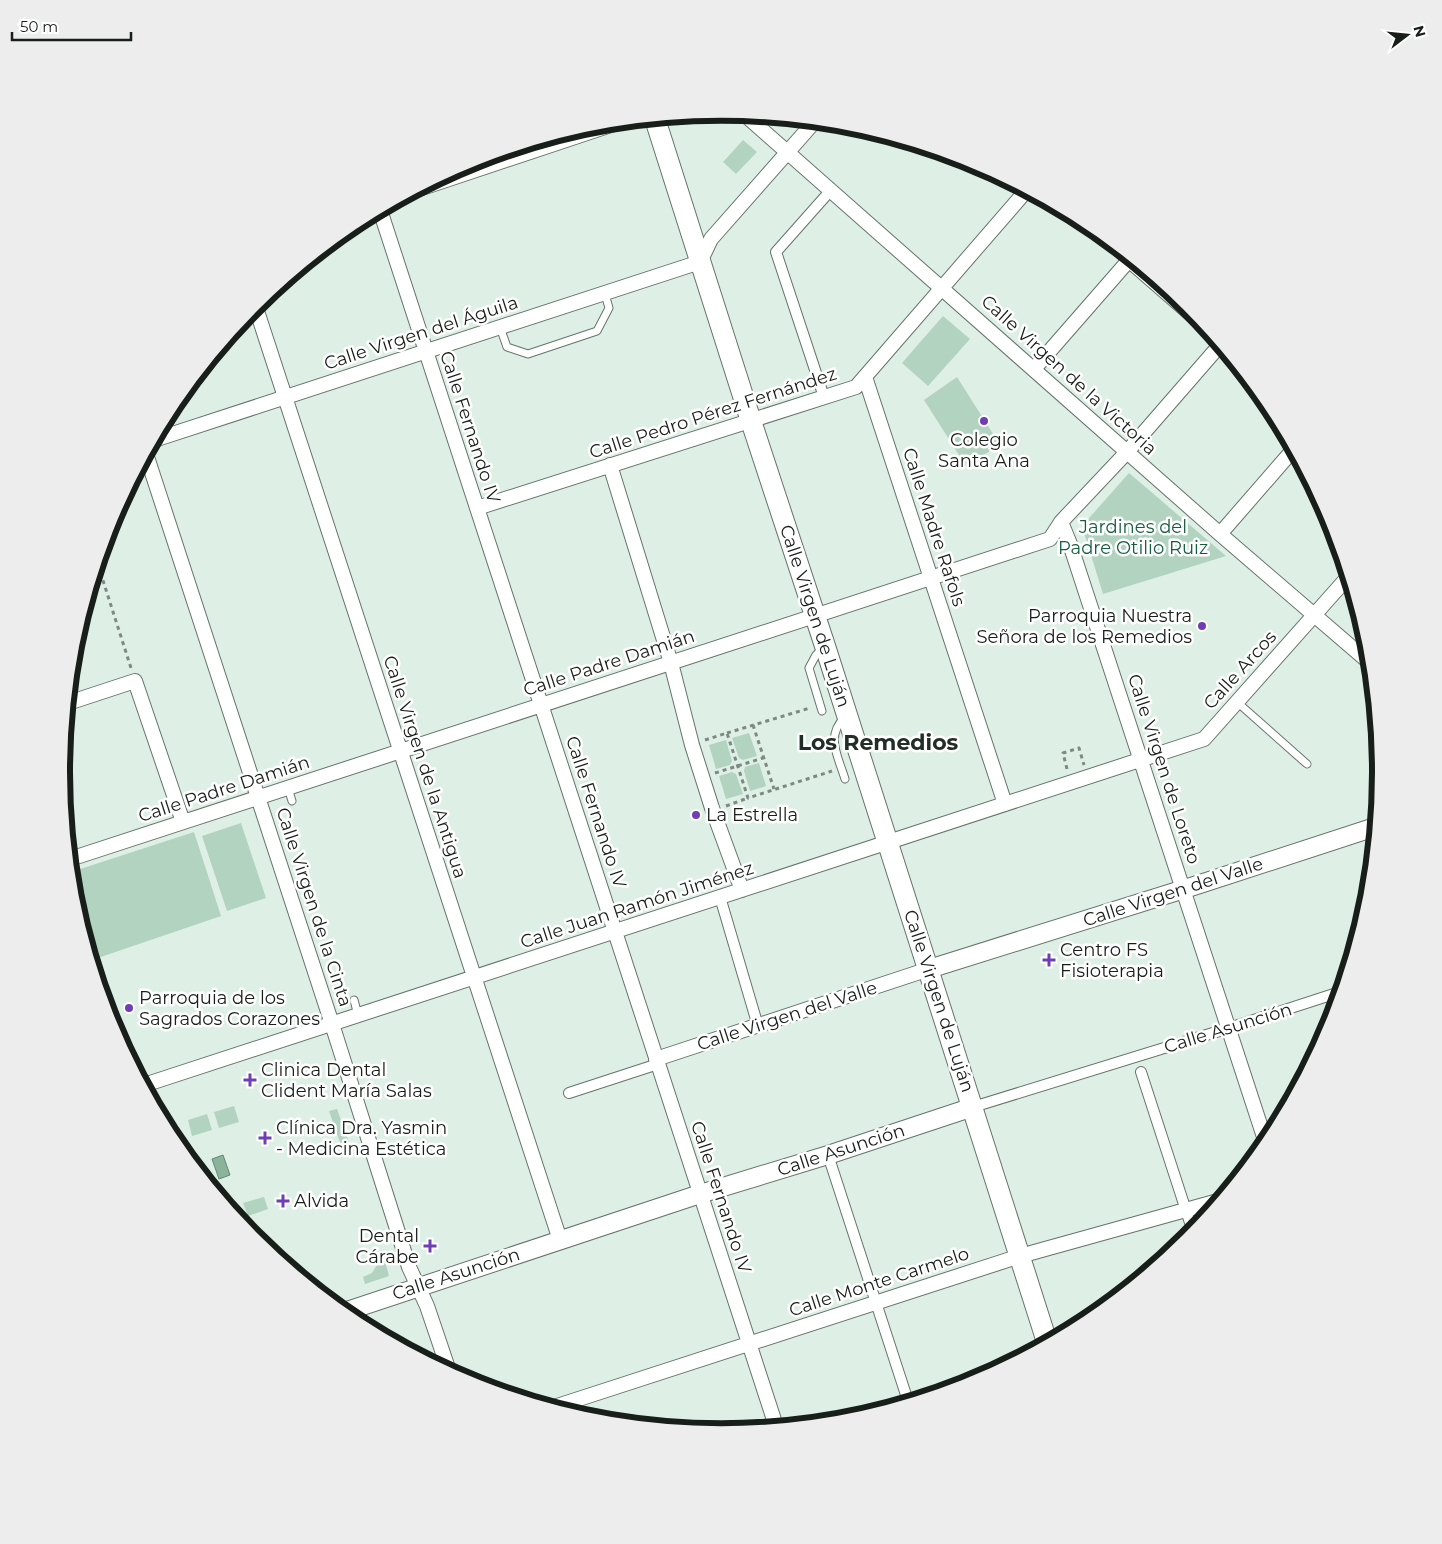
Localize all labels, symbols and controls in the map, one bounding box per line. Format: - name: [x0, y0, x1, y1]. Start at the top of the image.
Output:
- scale bar: [12, 10, 131, 42]
- north arrow: [1382, 10, 1432, 60]
- text: 50 m: [20, 17, 58, 36]
- text: N: [1409, 23, 1430, 39]
- street label: Calle Virgen de la Victoria: [977, 290, 1161, 460]
- street label: Calle Virgen del Águila: [321, 291, 521, 375]
- street label: Calle Fernando IV: [435, 348, 505, 506]
- street label: Calle Pedro Pérez Fernández: [587, 363, 839, 463]
- marker: Colegio Santa Ana: [978, 415, 990, 427]
- place label: Colegio Santa Ana: [938, 429, 1030, 472]
- street label: Calle Madre Rafols: [898, 445, 970, 609]
- park label: Jardines del Padre Otilio Ruiz: [1058, 516, 1208, 559]
- street label: Calle Virgen de Luján: [775, 522, 855, 710]
- place label: Parroquia Nuestra Señora de los Remedios: [976, 605, 1192, 648]
- marker: Parroquia Nuestra Señora de los Remedios: [1196, 620, 1208, 632]
- street label: Calle Padre Damián: [521, 625, 697, 701]
- street label: Calle Arcos: [1199, 626, 1281, 714]
- street label: Calle Virgen de la Antigua: [379, 653, 471, 881]
- street label: Calle Virgen de Loreto: [1123, 671, 1205, 867]
- district label: Los Remedios: [798, 729, 959, 756]
- street label: Calle Fernando IV: [561, 733, 631, 891]
- street label: Calle Padre Damián: [136, 751, 312, 827]
- place label: La Estrella: [706, 804, 798, 826]
- street label: Calle Virgen de la Cinta: [271, 805, 357, 1009]
- marker: La Estrella: [690, 809, 702, 821]
- street label: Calle Virgen del Valle: [1080, 852, 1266, 932]
- street label: Calle Juan Ramón Jiménez: [518, 857, 756, 953]
- street label: Calle Virgen de Luján: [899, 907, 979, 1095]
- place label: Centro FS Fisioterapia: [1060, 939, 1164, 982]
- marker: Centro FS Fisioterapia: [1042, 953, 1056, 967]
- street label: Calle Virgen del Valle: [694, 976, 880, 1056]
- place label: Parroquia de los Sagrados Corazones: [139, 987, 320, 1030]
- street label: Calle Asunción: [1161, 998, 1295, 1058]
- marker: Parroquia de los Sagrados Corazones: [123, 1002, 135, 1014]
- place label: Clinica Dental Clident María Salas: [261, 1059, 432, 1102]
- marker: Clinica Dental Clident María Salas: [243, 1073, 257, 1087]
- place label: Clínica Dra. Yasmin - Medicina Estética: [276, 1117, 447, 1160]
- street label: Calle Fernando IV: [686, 1118, 756, 1276]
- street label: Calle Asunción: [775, 1119, 907, 1181]
- marker: Clínica Dra. Yasmin - Medicina Estética: [258, 1131, 272, 1145]
- place label: Alvida: [294, 1190, 349, 1212]
- marker: Alvida: [276, 1194, 290, 1208]
- place label: Dental Cárabe: [356, 1225, 419, 1268]
- marker: Dental Cárabe: [423, 1239, 437, 1253]
- street label: Calle Monte Carmelo: [786, 1242, 972, 1322]
- street label: Calle Asunción: [390, 1243, 522, 1305]

